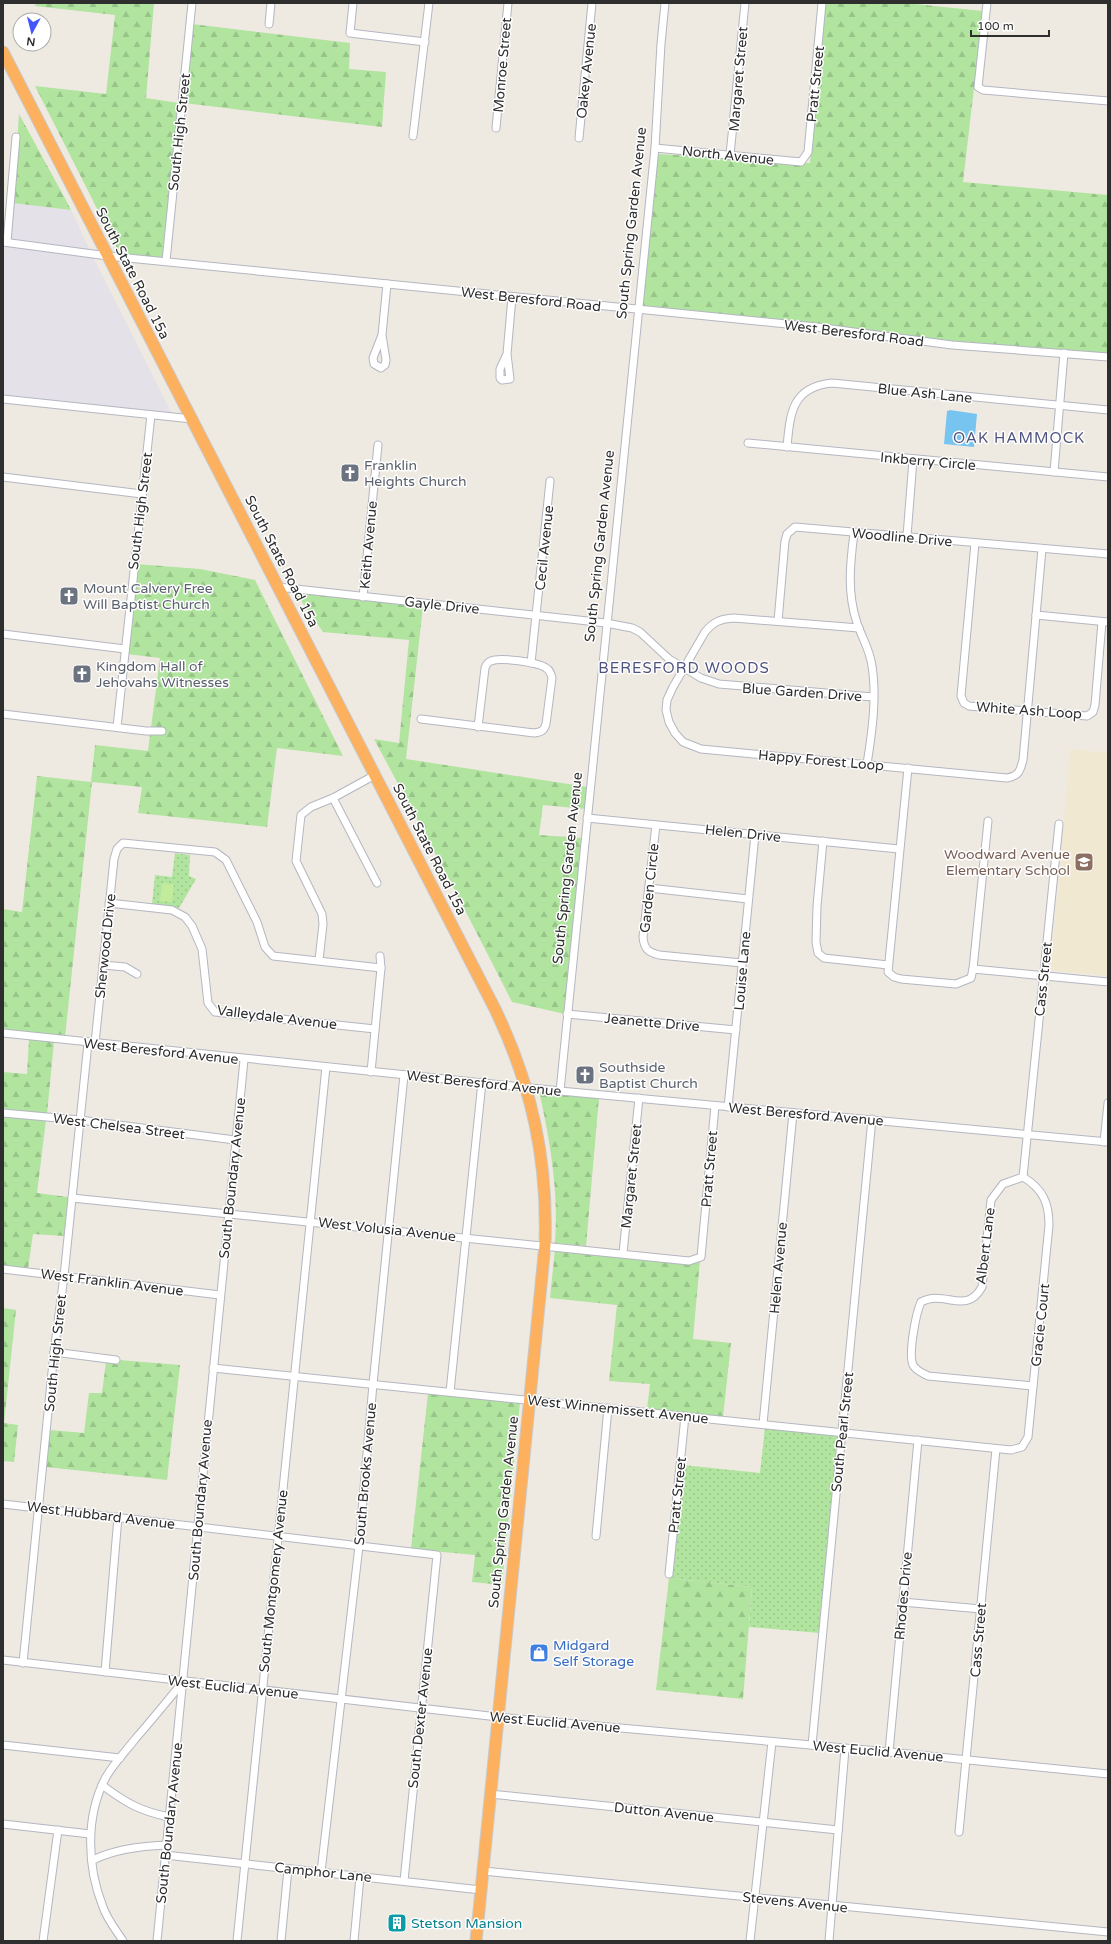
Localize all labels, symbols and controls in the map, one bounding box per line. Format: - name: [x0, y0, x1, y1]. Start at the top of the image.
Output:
- north arrow: [12, 12, 52, 52]
- scale bar: [971, 12, 1049, 38]
- street label: Monroe Street: [490, 16, 515, 113]
- text: 100 m: [977, 19, 1014, 33]
- street label: Oakey Avenue: [573, 22, 600, 120]
- street label: Margaret Street: [725, 25, 752, 132]
- text: N: [26, 34, 36, 48]
- street label: Pratt Street: [803, 44, 828, 123]
- street label: South High Street: [165, 72, 194, 192]
- street label: South Spring Garden Avenue: [613, 126, 650, 320]
- street label: North Avenue: [681, 142, 775, 169]
- street label: South State Road 15a: [92, 204, 173, 342]
- street label: West Beresford Road: [460, 284, 602, 315]
- street label: West Beresford Road: [783, 316, 925, 351]
- street label: Blue Ash Lane: [877, 380, 973, 407]
- district label: OAK HAMMOCK: [953, 429, 1085, 447]
- street label: South Spring Garden Avenue: [581, 449, 618, 643]
- street label: Inkberry Circle: [879, 449, 977, 474]
- street label: South High Street: [125, 451, 156, 571]
- place label: Franklin Heights Church: [364, 457, 467, 490]
- church icon: Franklin Heights Church: [339, 462, 361, 484]
- street label: South State Road 15a: [241, 492, 322, 630]
- street label: Keith Avenue: [356, 500, 381, 590]
- street label: Cecil Avenue: [532, 505, 557, 592]
- street label: Woodline Drive: [851, 525, 953, 550]
- place label: Mount Calvery Free Will Baptist Church: [83, 580, 213, 613]
- church icon: Mount Calvery Free Will Baptist Church: [58, 585, 80, 607]
- street label: Gayle Drive: [404, 593, 480, 618]
- place label: Kingdom Hall of Jehovahs Witnesses: [96, 658, 229, 691]
- district label: BERESFORD WOODS: [598, 659, 770, 677]
- church icon: Kingdom Hall of Jehovahs Witnesses: [71, 663, 93, 685]
- street label: Blue Garden Drive: [741, 680, 863, 705]
- street label: White Ash Loop: [975, 698, 1083, 723]
- street label: Happy Forest Loop: [757, 747, 885, 774]
- street label: South Spring Garden Avenue: [549, 771, 586, 965]
- street label: South State Road 15a: [389, 780, 470, 918]
- street label: Helen Drive: [704, 821, 782, 846]
- street label: Garden Circle: [636, 842, 663, 934]
- place label: Woodward Avenue Elementary School: [944, 846, 1070, 879]
- school or university icon: Woodward Avenue Elementary School: [1073, 851, 1095, 873]
- street label: Sherwood Drive: [92, 893, 119, 999]
- street label: Louise Lane: [731, 931, 754, 1011]
- street label: Cass Street: [1031, 940, 1056, 1017]
- street label: Valleydale Avenue: [216, 1002, 338, 1033]
- street label: Jeanette Drive: [604, 1010, 700, 1035]
- street label: West Beresford Avenue: [83, 1035, 239, 1068]
- place label: Southside Baptist Church: [599, 1059, 698, 1092]
- church icon: Southside Baptist Church: [574, 1064, 596, 1086]
- street label: West Beresford Avenue: [406, 1067, 562, 1100]
- street label: South Boundary Avenue: [216, 1097, 249, 1259]
- street label: West Beresford Avenue: [728, 1099, 884, 1130]
- street label: West Chelsea Street: [52, 1110, 187, 1143]
- street label: Margaret Street: [618, 1122, 646, 1229]
- street label: Pratt Street: [698, 1129, 721, 1208]
- street label: Albert Lane: [972, 1207, 999, 1285]
- street label: West Volusia Avenue: [317, 1214, 457, 1245]
- street label: Helen Avenue: [766, 1221, 791, 1315]
- street label: West Franklin Avenue: [40, 1265, 184, 1300]
- street label: Gracie Court: [1028, 1282, 1053, 1368]
- street label: South High Street: [41, 1293, 70, 1413]
- street label: South Pearl Street: [828, 1371, 857, 1493]
- street label: West Winnemissett Avenue: [527, 1392, 709, 1427]
- street label: South Brooks Avenue: [351, 1402, 380, 1546]
- street label: South Spring Garden Avenue: [485, 1415, 522, 1609]
- street label: South Boundary Avenue: [185, 1419, 216, 1581]
- street label: Pratt Street: [665, 1455, 690, 1534]
- street label: South Montgomery Avenue: [255, 1489, 292, 1673]
- street label: West Hubbard Avenue: [26, 1498, 176, 1533]
- street label: Rhodes Drive: [891, 1551, 916, 1641]
- street label: Cass Street: [967, 1601, 990, 1678]
- place label: Midgard Self Storage: [553, 1637, 634, 1670]
- shop icon: Midgard Self Storage: [528, 1642, 550, 1664]
- street label: South Dexter Avenue: [405, 1647, 436, 1789]
- street label: West Euclid Avenue: [167, 1672, 299, 1703]
- street label: West Euclid Avenue: [489, 1708, 621, 1737]
- street label: West Euclid Avenue: [812, 1737, 944, 1766]
- street label: South Boundary Avenue: [153, 1742, 186, 1904]
- street label: Dutton Avenue: [613, 1799, 715, 1826]
- street label: Camphor Lane: [273, 1859, 372, 1886]
- street label: Stevens Avenue: [742, 1889, 848, 1916]
- building icon: Stetson Mansion: [386, 1912, 408, 1934]
- place label: Stetson Mansion: [411, 1915, 522, 1932]

